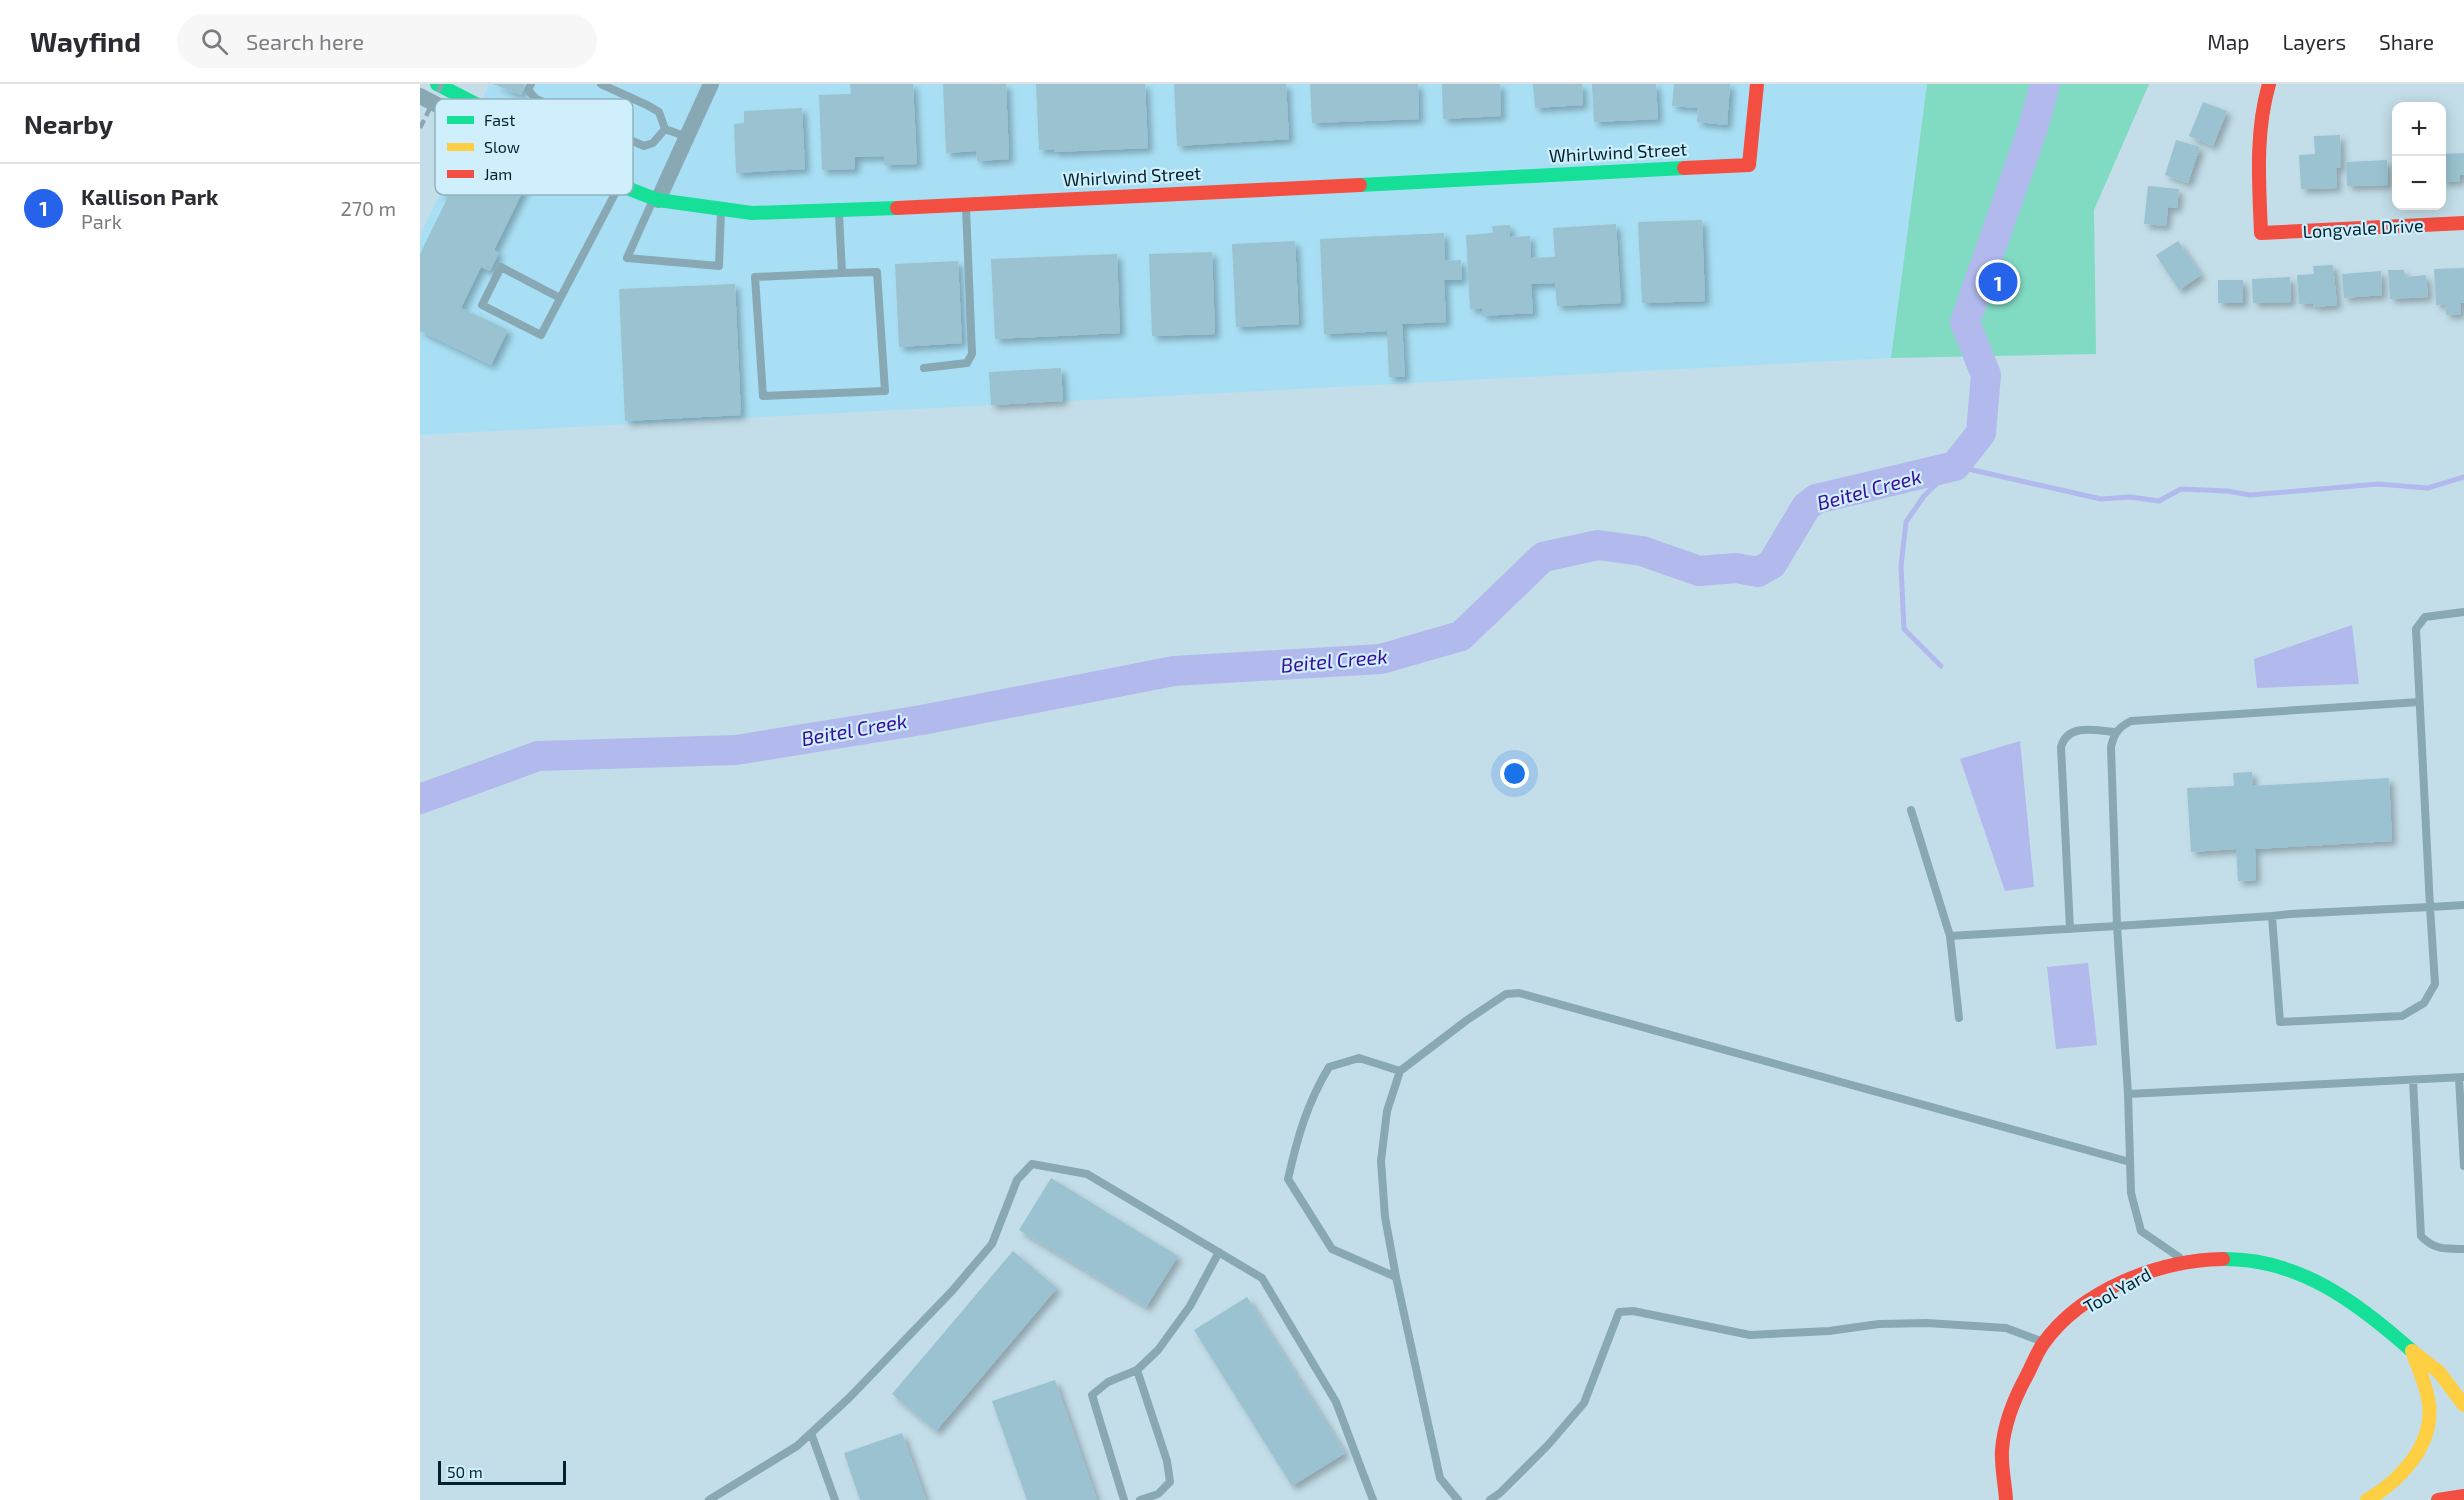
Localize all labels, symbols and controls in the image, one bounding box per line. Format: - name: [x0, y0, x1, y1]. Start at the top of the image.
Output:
- search box: [177, 14, 597, 68]
- text: Wayfind: [30, 24, 141, 58]
- icon: search: [198, 25, 231, 58]
- text: Search here: [246, 28, 364, 54]
- text: Map: [2207, 29, 2249, 54]
- text: Layers: [2282, 29, 2346, 54]
- text: Share: [2379, 29, 2434, 54]
- legend: [435, 99, 633, 195]
- map controls: [2392, 102, 2446, 210]
- button: +: [2392, 102, 2446, 156]
- text: Nearby: [24, 108, 113, 139]
- text: Fast: [484, 110, 515, 129]
- text: Slow: [484, 137, 520, 156]
- street label: Whirlwind Street: [1548, 137, 1688, 167]
- button: −: [2392, 156, 2446, 210]
- street label: Whirlwind Street: [1062, 161, 1202, 191]
- text: Jam: [484, 164, 512, 183]
- text: Kallison Park: [81, 183, 218, 209]
- text: 1: [39, 196, 48, 220]
- text: 270 m: [340, 196, 396, 220]
- text: Park: [81, 209, 122, 233]
- street label: Longvale Drive: [2302, 214, 2424, 242]
- pin: 1: [1978, 260, 2018, 304]
- water label: Beitel Creek: [1814, 464, 1924, 514]
- water label: Beitel Creek: [1280, 643, 1388, 677]
- water label: Beitel Creek: [799, 708, 909, 750]
- your location: [1500, 759, 1529, 788]
- street label: Tool Yard: [2079, 1262, 2155, 1318]
- scale bar: [438, 1458, 566, 1486]
- text: 50 m: [447, 1462, 483, 1481]

